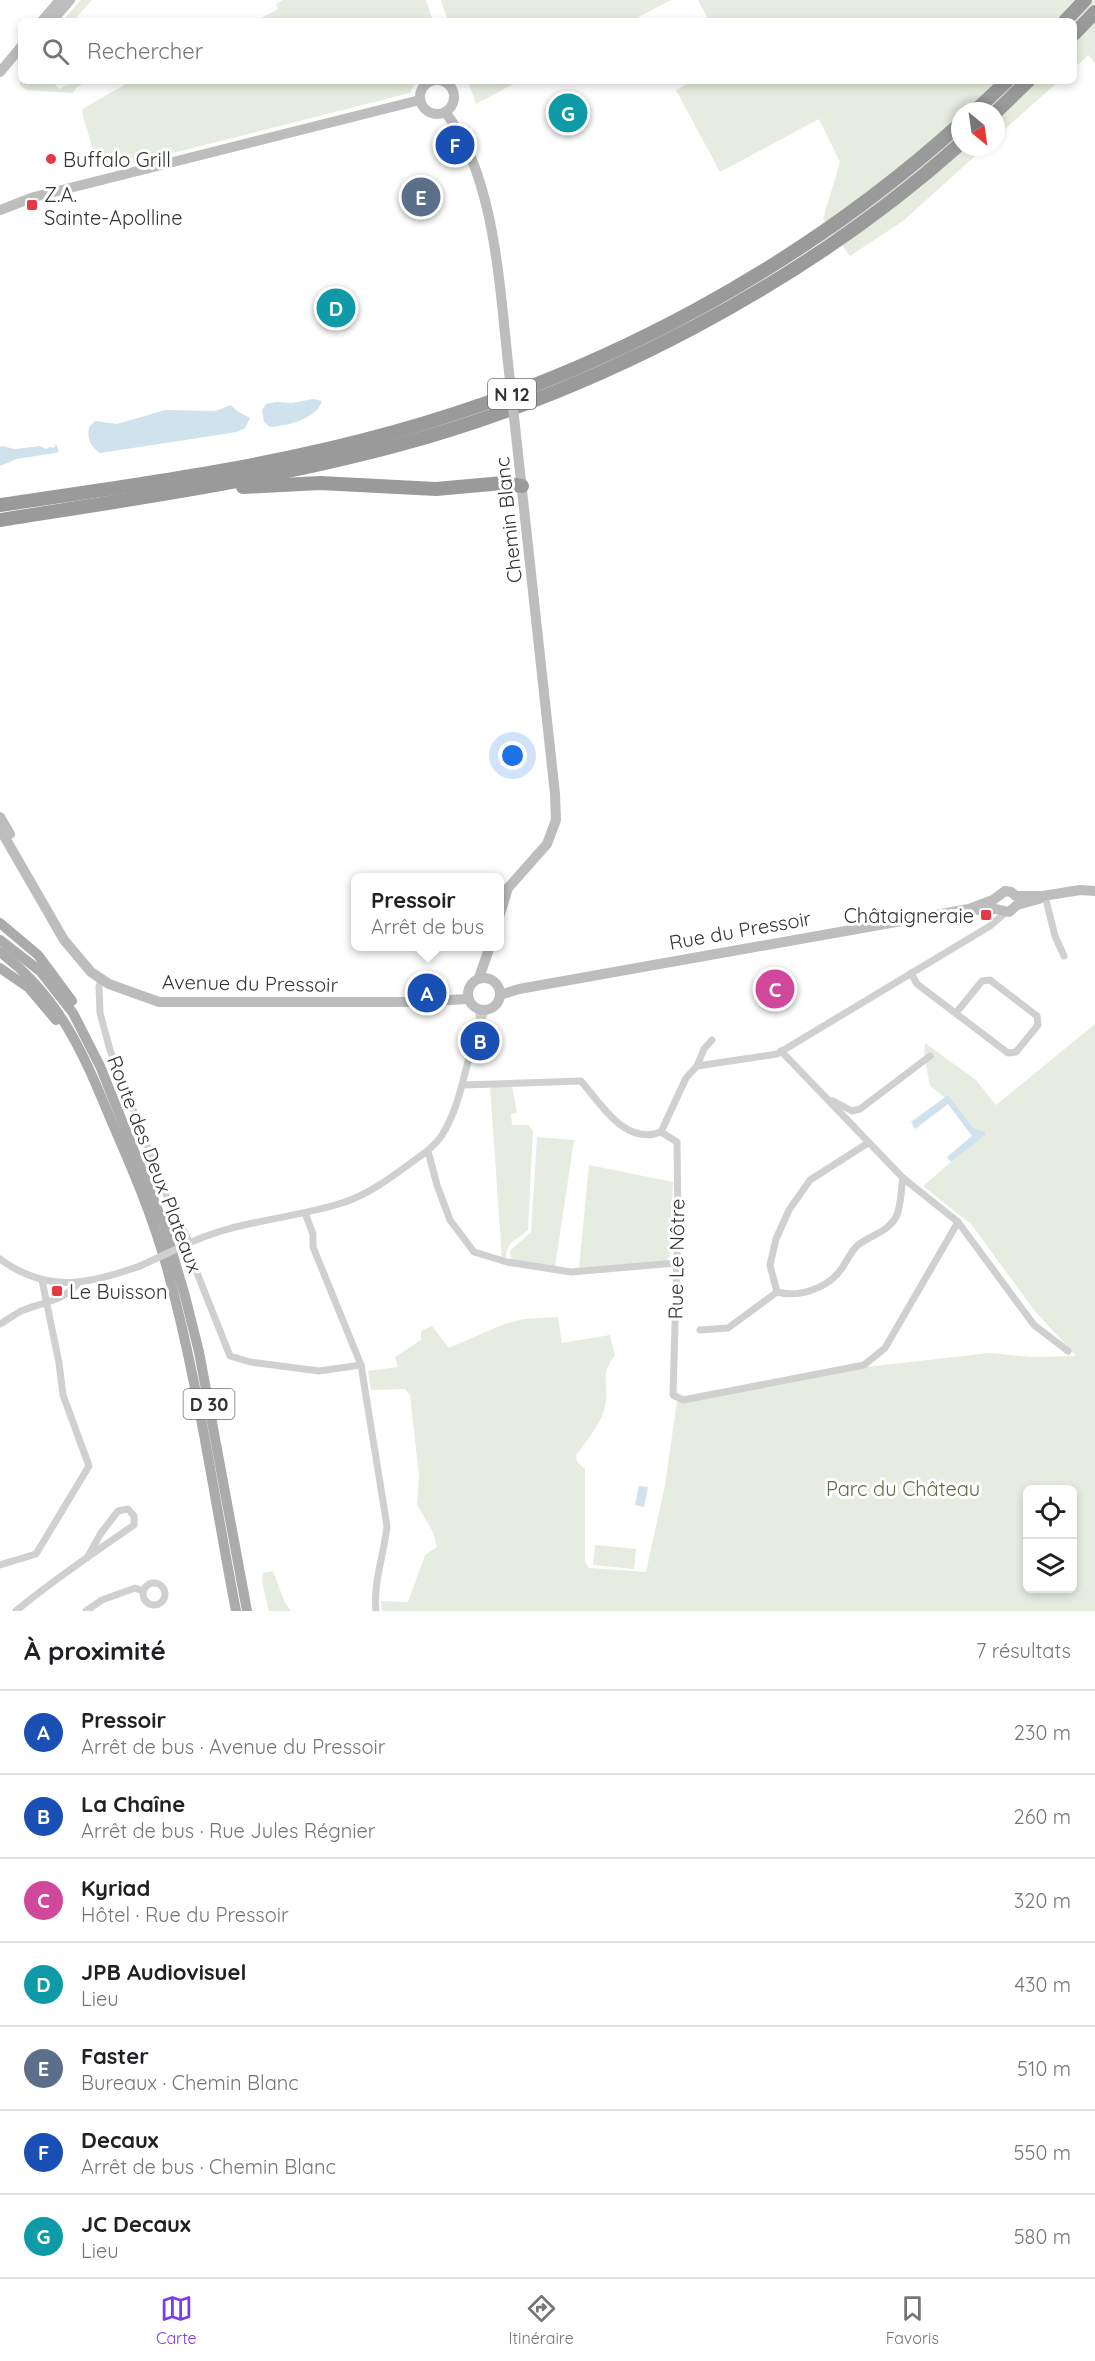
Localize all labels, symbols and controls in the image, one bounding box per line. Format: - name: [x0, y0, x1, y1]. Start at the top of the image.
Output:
- search box: [18, 18, 1077, 84]
- icon: search: [39, 35, 72, 68]
- text: Rechercher: [87, 37, 203, 65]
- pin: G: [548, 90, 588, 136]
- north arrow: [951, 102, 1005, 156]
- pin: F: [436, 122, 474, 168]
- place label: Buffalo Grill: [63, 147, 171, 172]
- marker: Buffalo Grill: [44, 152, 58, 166]
- pin: E: [402, 174, 440, 220]
- place label: Z.A. Sainte-Apolline: [44, 182, 182, 230]
- marker: Z.A. Sainte-Apolline: [25, 198, 39, 212]
- pin: D: [316, 286, 356, 330]
- road number: N 12: [488, 379, 536, 409]
- street label: Chemin Blanc: [489, 456, 527, 584]
- your location: [498, 741, 527, 770]
- popup: [351, 873, 504, 951]
- text: Pressoir: [371, 886, 456, 914]
- place label: Châtaigneraie: [844, 903, 974, 928]
- street label: Rue du Pressoir: [667, 905, 813, 955]
- marker: Châtaigneraie: [979, 908, 993, 922]
- text: Arrêt de bus: [371, 914, 484, 939]
- pin: C: [756, 966, 794, 1012]
- street label: Avenue du Pressoir: [162, 969, 339, 997]
- pin: A: [408, 970, 446, 1016]
- pin: B: [460, 1018, 500, 1064]
- street label: Route des Deux Plateaux: [102, 1052, 208, 1276]
- street label: Rue Le Nôtre: [662, 1198, 690, 1320]
- place label: Le Buisson: [69, 1279, 167, 1304]
- marker: Le Buisson: [50, 1284, 64, 1298]
- road number: D 30: [184, 1389, 234, 1419]
- park label: Parc du Château: [826, 1476, 980, 1501]
- map controls: [1023, 1485, 1077, 1593]
- button: locate: [1023, 1485, 1077, 1539]
- button: layers: [1023, 1539, 1077, 1593]
- text: À proximité: [24, 1634, 166, 1667]
- text: 7 résultats: [976, 1638, 1071, 1663]
- text: Pressoir: [81, 1706, 166, 1734]
- text: A: [37, 1720, 50, 1745]
- text: 230 m: [1014, 1720, 1071, 1745]
- text: Arrêt de bus · Avenue du Pressoir: [81, 1734, 385, 1759]
- text: La Chaîne: [81, 1790, 185, 1818]
- text: B: [37, 1804, 50, 1829]
- text: 260 m: [1014, 1804, 1071, 1829]
- text: Arrêt de bus · Rue Jules Régnier: [81, 1818, 376, 1843]
- text: Kyriad: [81, 1874, 150, 1902]
- text: C: [37, 1888, 50, 1913]
- text: 320 m: [1014, 1888, 1071, 1913]
- text: Hôtel · Rue du Pressoir: [81, 1902, 289, 1927]
- text: JPB Audiovisuel: [81, 1958, 246, 1986]
- text: D: [36, 1972, 51, 1997]
- text: 430 m: [1014, 1972, 1071, 1997]
- text: Lieu: [81, 1986, 119, 2011]
- text: Faster: [81, 2042, 149, 2070]
- text: E: [38, 2056, 49, 2081]
- text: 510 m: [1017, 2056, 1071, 2081]
- text: Bureaux · Chemin Blanc: [81, 2070, 299, 2095]
- text: Decaux: [81, 2126, 159, 2154]
- text: F: [38, 2140, 49, 2165]
- text: 550 m: [1014, 2140, 1071, 2165]
- text: Arrêt de bus · Chemin Blanc: [81, 2154, 336, 2179]
- text: JC Decaux: [81, 2210, 191, 2238]
- text: G: [37, 2224, 50, 2249]
- text: 580 m: [1014, 2224, 1071, 2249]
- text: Lieu: [81, 2238, 119, 2263]
- tab: Carte: [156, 2292, 197, 2348]
- tab: Itinéraire: [509, 2292, 574, 2348]
- tab: Favoris: [886, 2292, 939, 2348]

